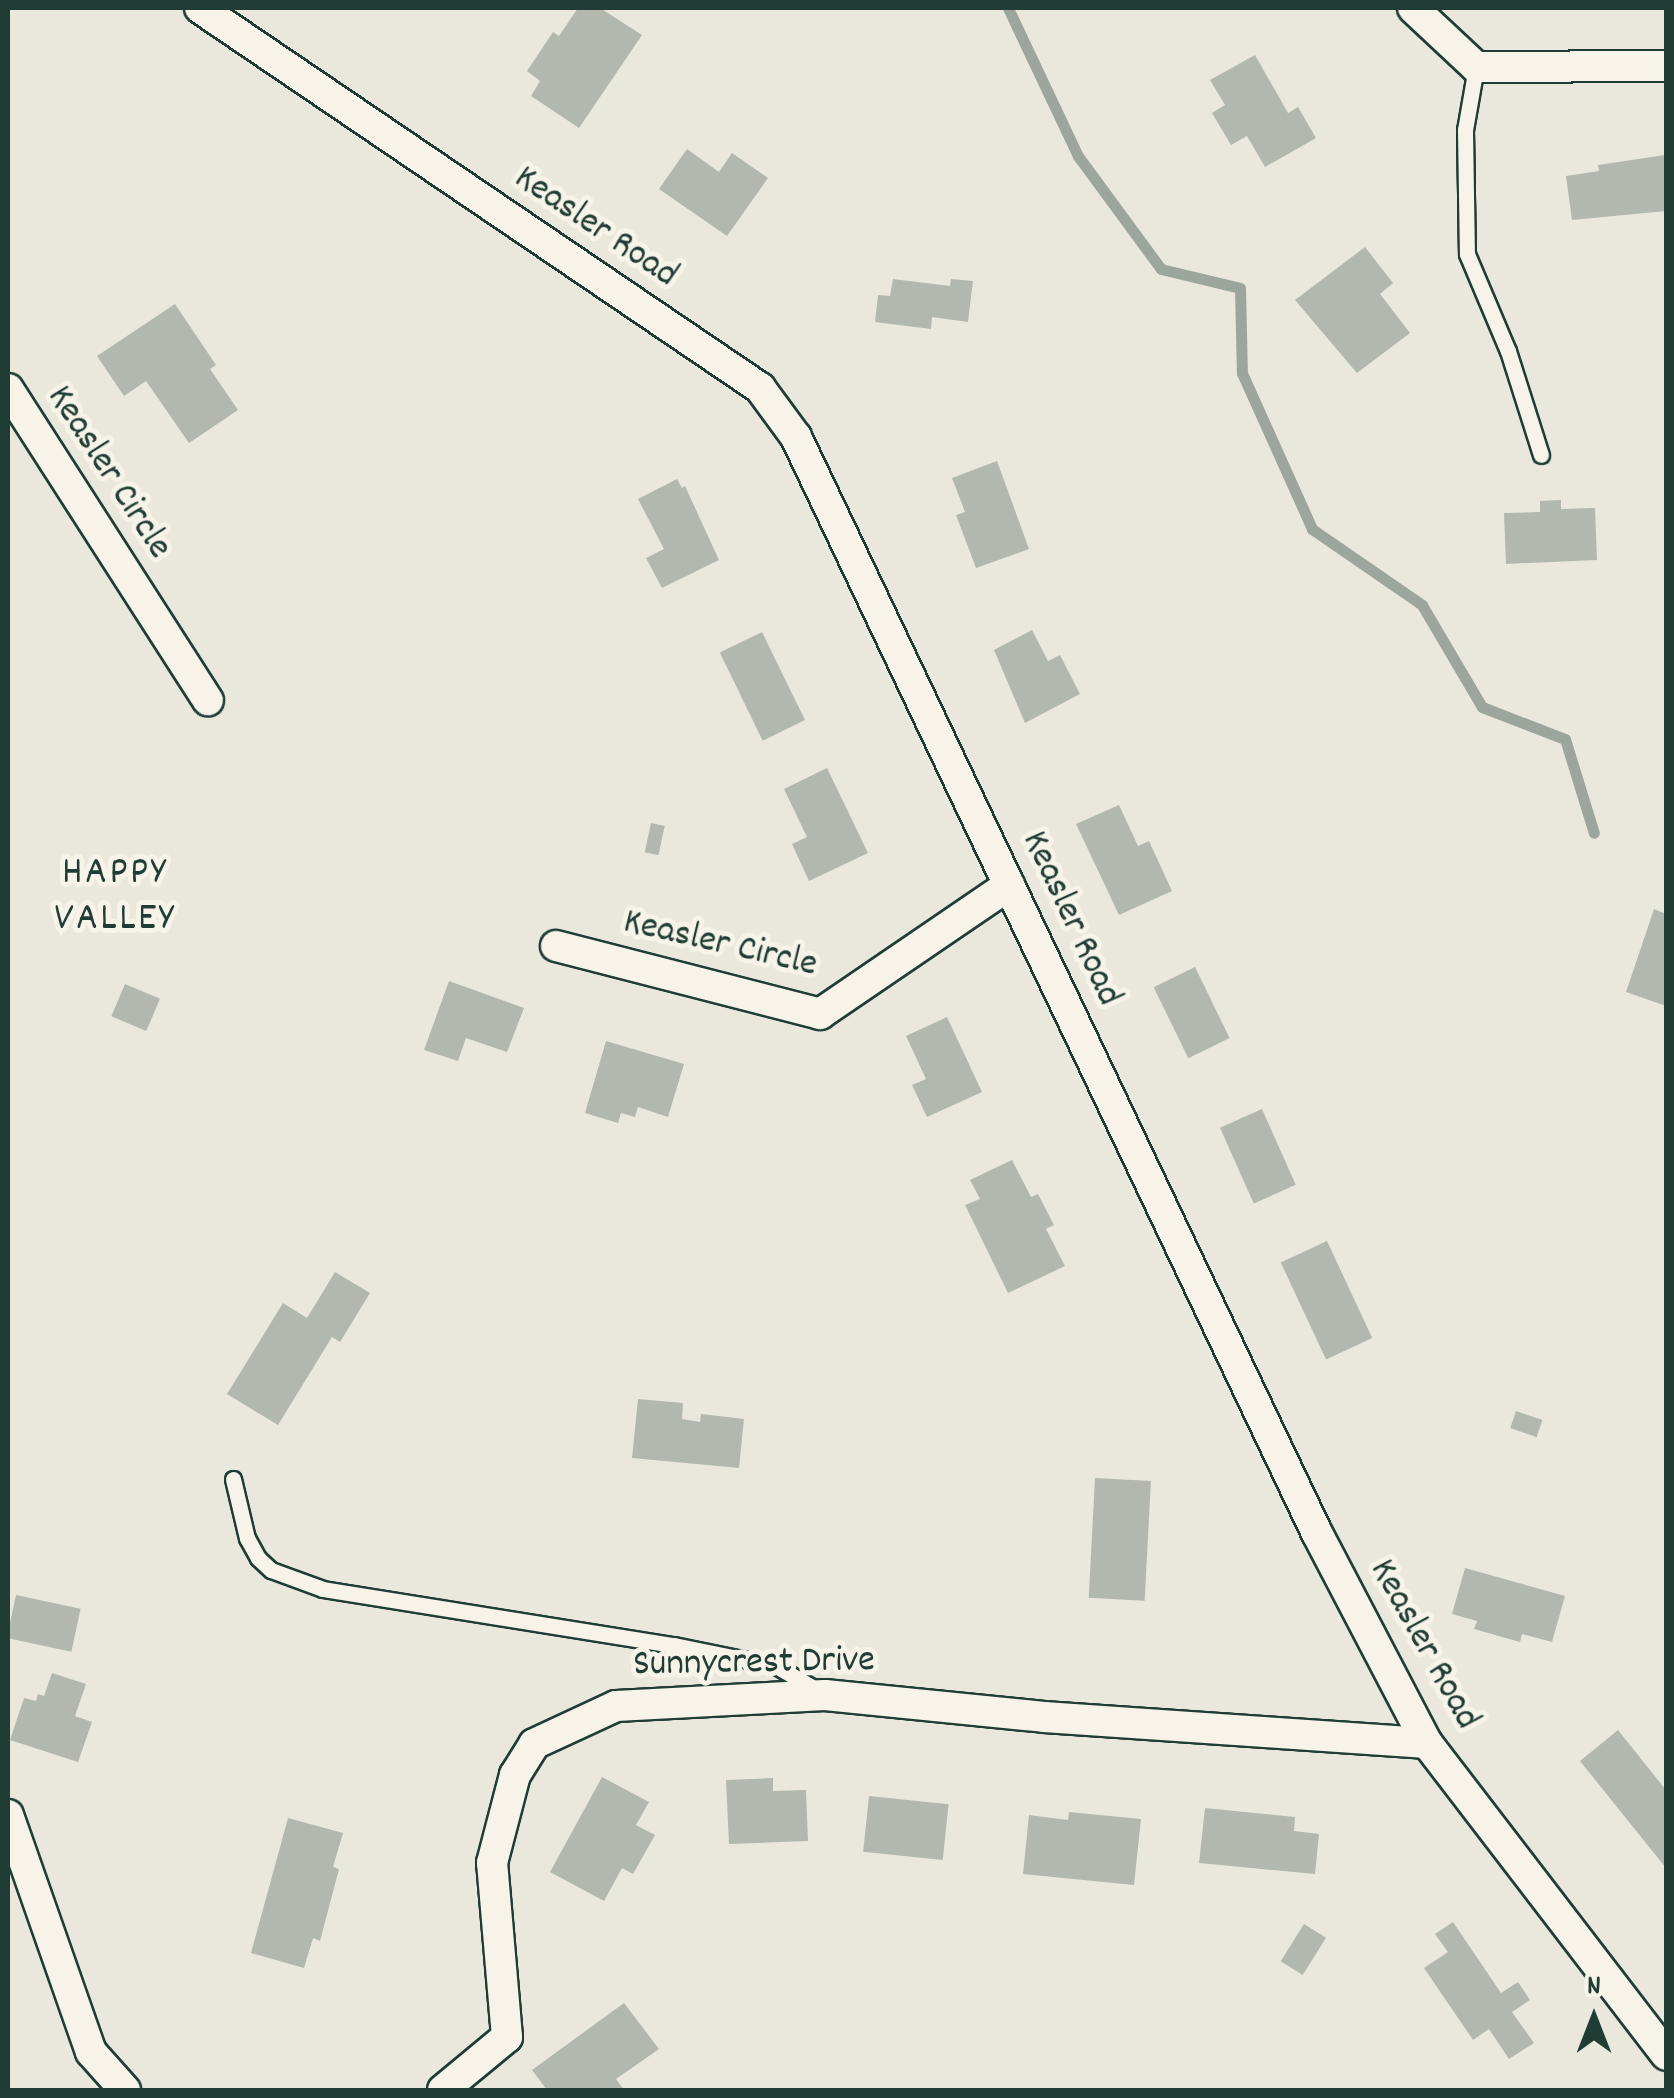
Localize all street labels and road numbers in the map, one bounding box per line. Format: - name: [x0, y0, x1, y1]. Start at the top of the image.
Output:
- street label: Keasler Road: [504, 157, 686, 299]
- street label: Keasler Circle: [35, 378, 181, 568]
- street label: Keasler Road: [1010, 824, 1130, 1014]
- street label: Keasler Circle: [619, 901, 821, 989]
- street label: Keasler Road: [1358, 1552, 1488, 1738]
- street label: Sunnycrest Drive: [633, 1639, 875, 1689]

